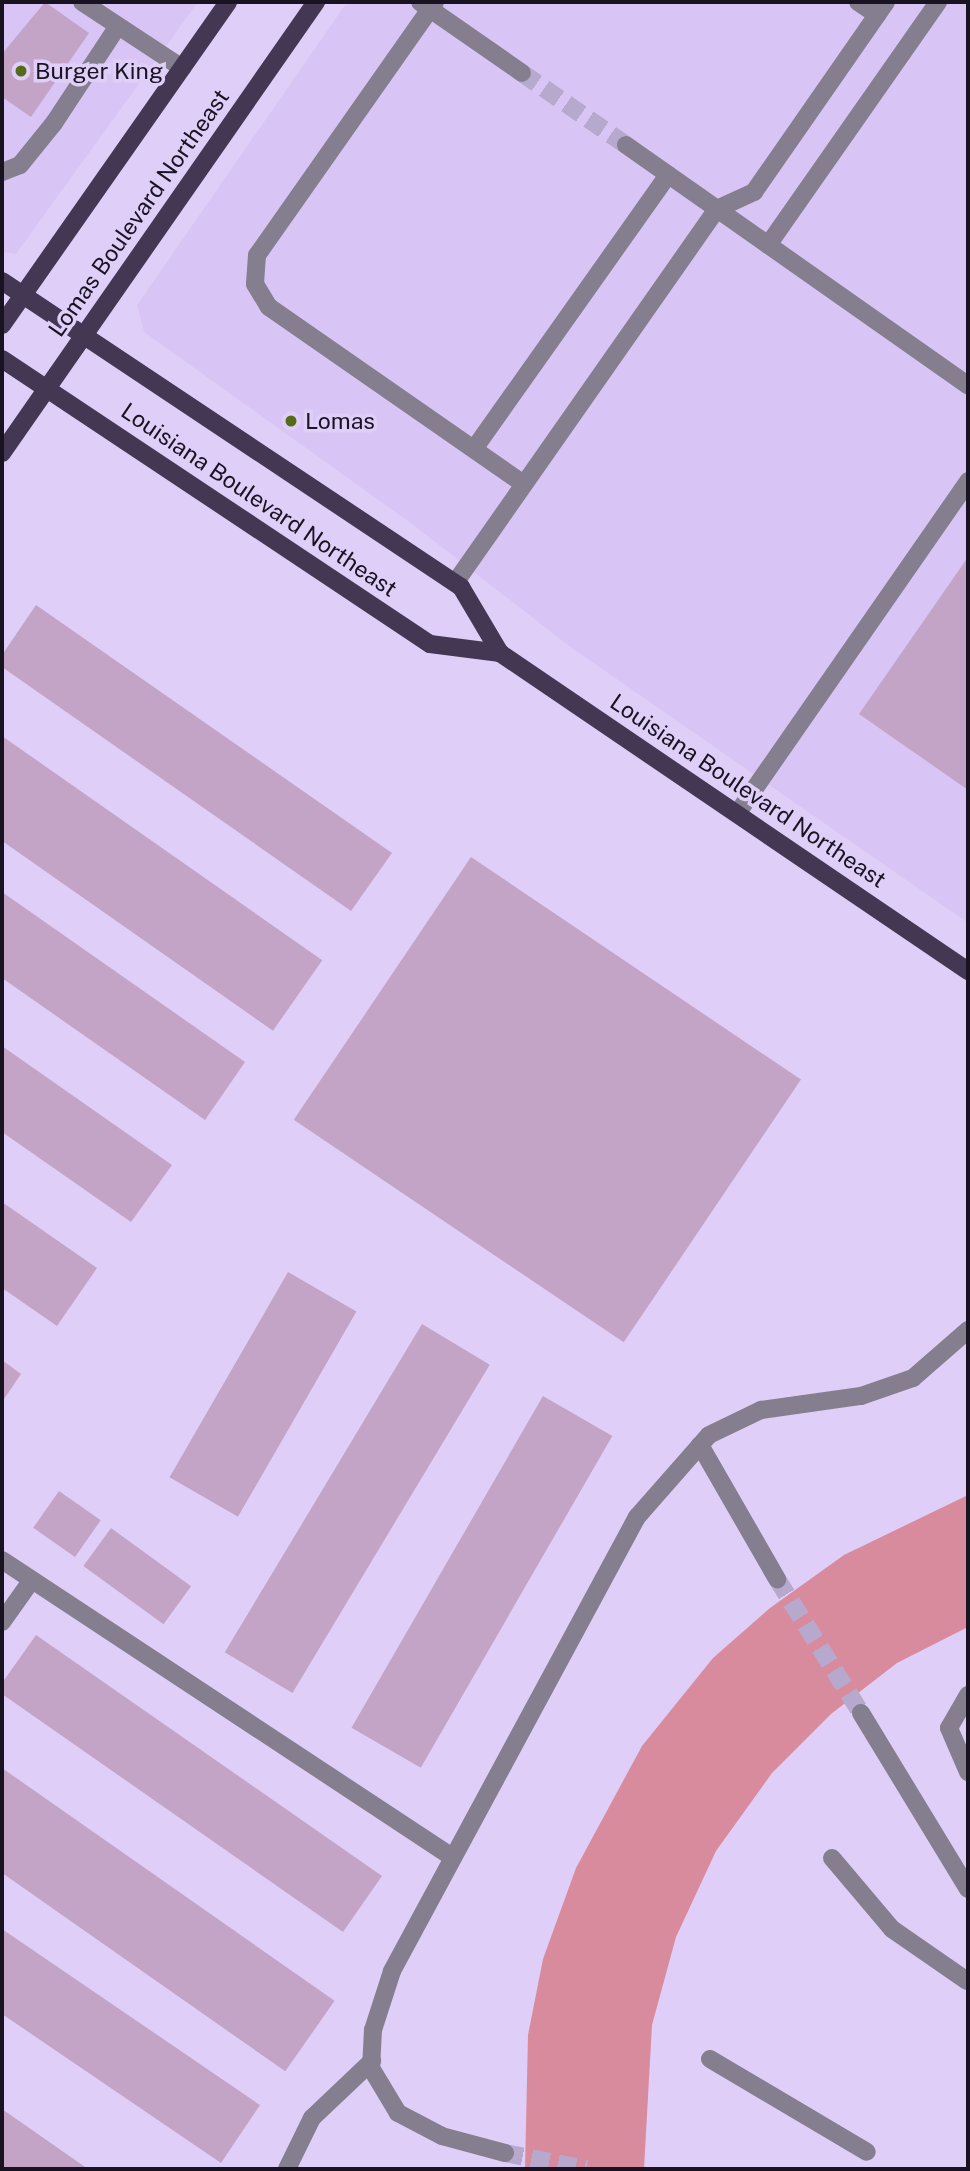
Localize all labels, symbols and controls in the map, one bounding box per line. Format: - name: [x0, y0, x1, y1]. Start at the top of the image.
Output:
- place label: Burger King: [35, 57, 163, 85]
- marker: Burger King: [13, 63, 29, 79]
- street label: Lomas Boulevard Northeast: [43, 84, 235, 342]
- street label: Louisiana Boulevard Northeast: [116, 397, 402, 603]
- place label: Lomas: [305, 407, 375, 435]
- marker: Lomas: [283, 413, 299, 429]
- street label: Louisiana Boulevard Northeast: [605, 688, 891, 894]

